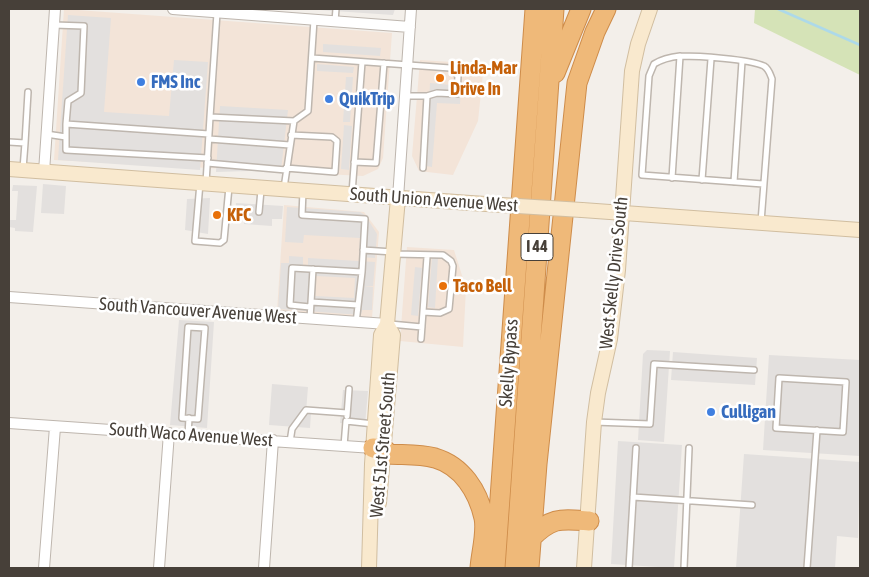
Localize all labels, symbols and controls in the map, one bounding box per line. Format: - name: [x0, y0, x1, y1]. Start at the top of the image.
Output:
- place label: Linda-Mar Drive In: [450, 57, 517, 100]
- place label: FMS Inc: [151, 71, 200, 93]
- marker: Linda-Mar Drive In: [434, 72, 446, 84]
- marker: FMS Inc: [135, 76, 147, 88]
- place label: QuikTrip: [339, 88, 395, 110]
- marker: QuikTrip: [323, 93, 335, 105]
- street label: South Union Avenue West: [349, 183, 519, 217]
- street label: West Skelly Drive South: [595, 196, 633, 350]
- place label: KFC: [227, 204, 251, 226]
- marker: KFC: [211, 209, 223, 221]
- road number: I 44: [521, 233, 553, 260]
- place label: Taco Bell: [453, 275, 512, 297]
- marker: Taco Bell: [437, 280, 449, 292]
- street label: South Vancouver Avenue West: [98, 293, 298, 329]
- street label: Skelly Bypass: [495, 318, 523, 408]
- street label: West 51st Street South: [366, 371, 400, 519]
- place label: Culligan: [721, 401, 776, 423]
- marker: Culligan: [705, 406, 717, 418]
- street label: South Waco Avenue West: [108, 419, 274, 451]

